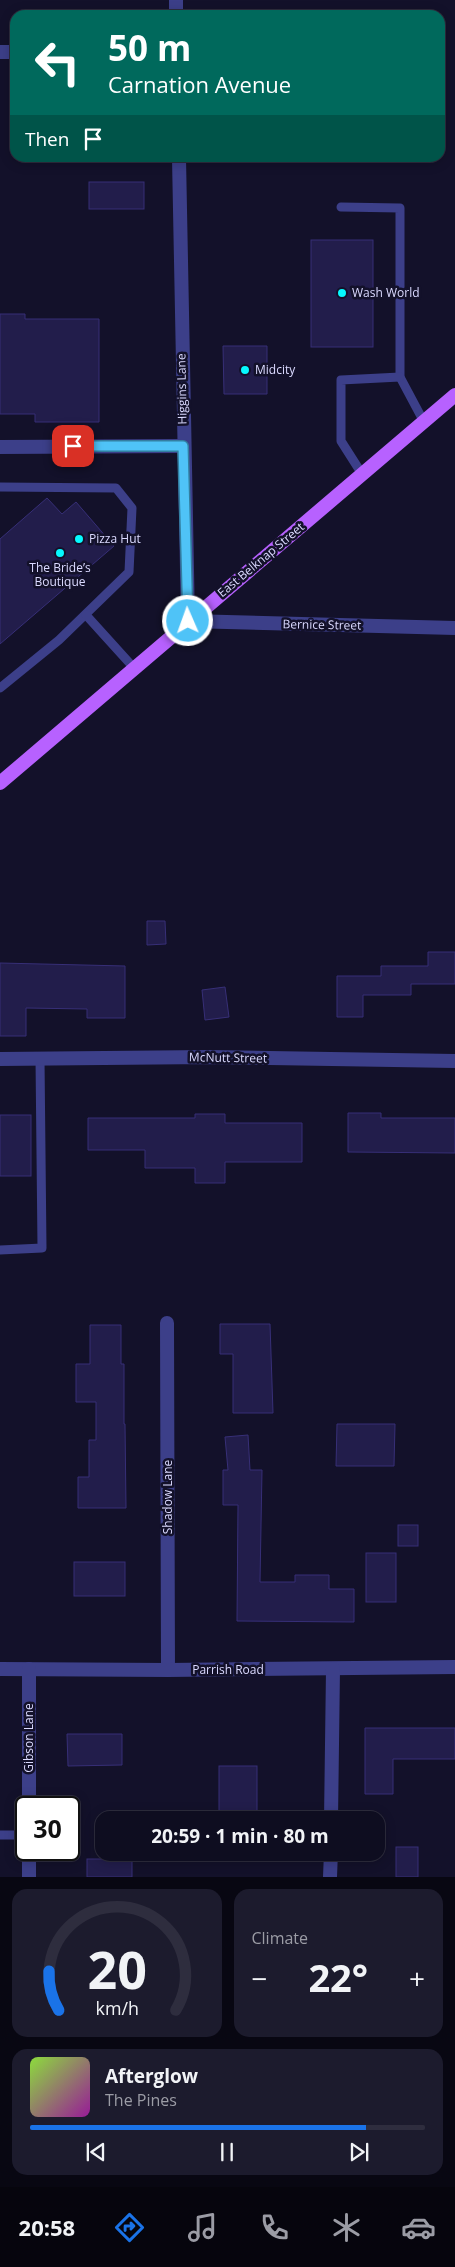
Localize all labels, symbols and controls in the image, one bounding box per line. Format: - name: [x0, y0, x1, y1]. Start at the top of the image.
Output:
- text: 50 m: [108, 24, 191, 71]
- icon: left: [25, 30, 90, 95]
- text: Carnation Avenue: [108, 69, 291, 99]
- icon: arrive: [79, 125, 107, 153]
- text: Then: [25, 126, 69, 152]
- place label: Wash World: [352, 284, 420, 301]
- marker: Wash World: [336, 287, 348, 299]
- street label: Higgins Lane: [172, 353, 191, 425]
- place label: Midcity: [255, 361, 296, 378]
- marker: Midcity: [239, 364, 251, 376]
- pin: [52, 425, 94, 467]
- icon: arrive: [59, 432, 87, 460]
- street label: East Belknap Street: [214, 518, 308, 601]
- place label: Pizza Hut: [89, 530, 141, 547]
- marker: Pizza Hut: [73, 533, 85, 545]
- marker: The Bride’s Boutique: [54, 547, 66, 559]
- place label: The Bride’s Boutique: [29, 559, 91, 590]
- position arrow: [161, 594, 213, 646]
- street label: Bernice Street: [282, 615, 362, 634]
- street label: McNutt Street: [189, 1048, 267, 1067]
- street label: Shadow Lane: [159, 1459, 176, 1534]
- street label: Parrish Road: [192, 1661, 264, 1678]
- street label: Gibson Lane: [20, 1703, 37, 1773]
- speed limit sign: 30: [15, 1796, 80, 1861]
- text: 20:59 · 1 min · 80 m: [151, 1823, 329, 1849]
- text: Climate: [252, 1927, 308, 1949]
- text: 20: [87, 1933, 146, 2004]
- text: 22°: [308, 1951, 368, 2003]
- text: −: [252, 1959, 268, 1997]
- text: +: [409, 1959, 425, 1997]
- text: km/h: [95, 1996, 138, 2020]
- text: Afterglow: [105, 2063, 198, 2089]
- text: The Pines: [105, 2089, 177, 2111]
- icon: previous: [82, 2138, 110, 2166]
- icon: pause: [213, 2138, 241, 2166]
- icon: next: [345, 2138, 373, 2166]
- icon: directions: [112, 2210, 147, 2245]
- icon: music: [185, 2210, 220, 2245]
- icon: phone: [257, 2210, 292, 2245]
- icon: climate: [329, 2210, 364, 2245]
- icon: car: [401, 2210, 436, 2245]
- text: 20:58: [19, 2212, 75, 2242]

